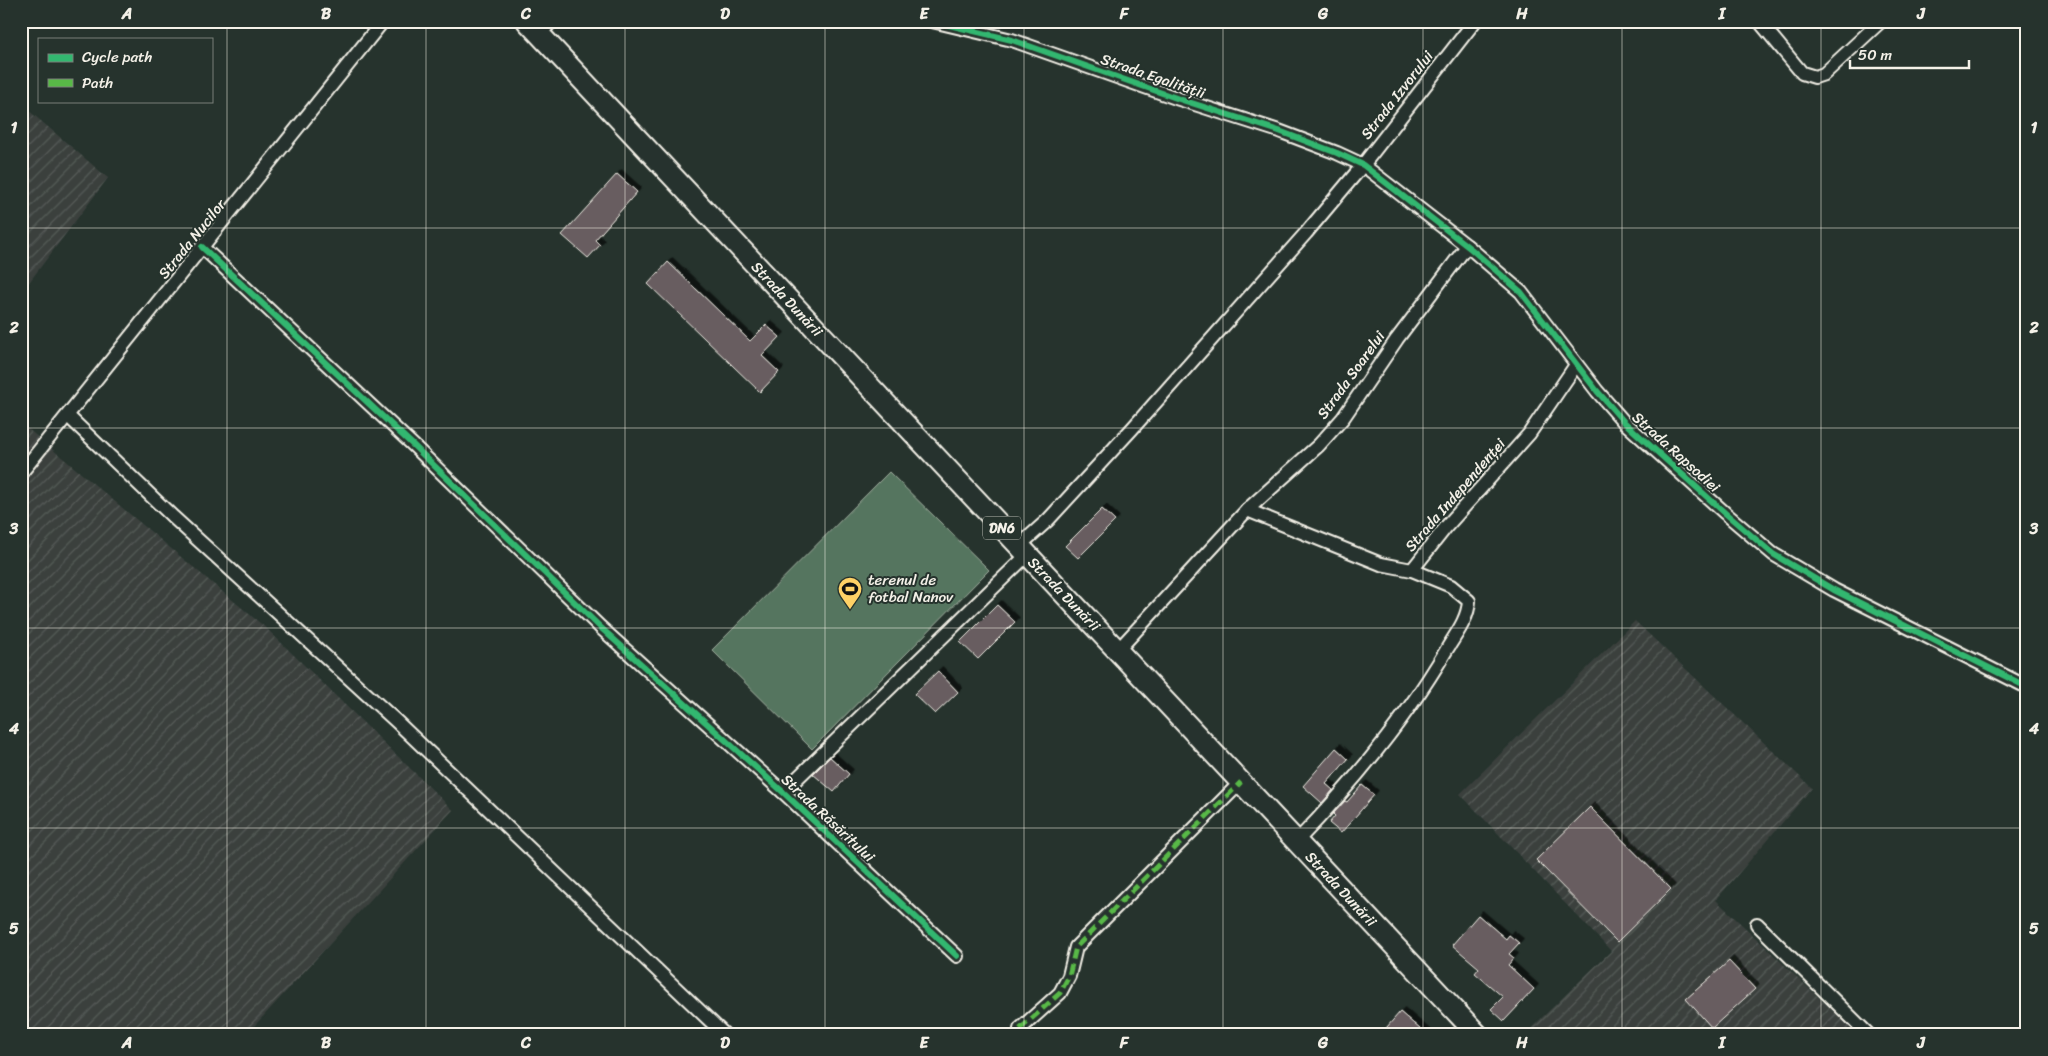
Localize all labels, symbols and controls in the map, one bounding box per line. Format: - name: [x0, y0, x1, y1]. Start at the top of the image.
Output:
- text: A: [121, 0, 132, 28]
- text: B: [321, 0, 332, 28]
- text: C: [520, 0, 532, 28]
- text: D: [720, 0, 730, 28]
- text: E: [920, 0, 930, 28]
- text: F: [1119, 0, 1130, 28]
- text: G: [1317, 0, 1329, 28]
- text: H: [1515, 0, 1528, 28]
- text: I: [1718, 0, 1727, 28]
- text: J: [1916, 0, 1926, 28]
- legend: [38, 38, 212, 102]
- scale bar: [1850, 38, 1969, 70]
- text: 50 m: [1858, 42, 1893, 68]
- text: Cycle path: [82, 44, 153, 70]
- street label: Strada Izvorului: [1354, 44, 1441, 145]
- street label: Strada Egalității: [1097, 46, 1210, 106]
- text: Path: [82, 70, 113, 96]
- text: 1: [11, 113, 18, 142]
- text: 1: [2031, 113, 2038, 142]
- street label: Strada Nucilor: [151, 192, 233, 285]
- street label: Strada Dunării: [745, 255, 830, 344]
- text: 2: [8, 313, 19, 342]
- text: 2: [2028, 313, 2039, 342]
- street label: Strada Soarelui: [1310, 325, 1392, 425]
- street label: Strada Rapsodiei: [1626, 405, 1727, 500]
- street label: Strada Independenței: [1398, 432, 1512, 558]
- text: 3: [9, 514, 19, 543]
- text: 3: [2029, 514, 2039, 543]
- road number: DN6: [983, 516, 1021, 540]
- street label: Strada Dunării: [1021, 550, 1107, 638]
- place label: terenul de fotbal Nanov: [868, 567, 954, 610]
- sports icon: terenul de fotbal Nanov: [837, 576, 863, 610]
- text: 4: [8, 714, 19, 743]
- text: 4: [2028, 714, 2039, 743]
- street label: Strada Răsăritului: [775, 767, 882, 869]
- street label: Strada Dunării: [1299, 845, 1384, 934]
- text: 5: [9, 914, 19, 943]
- text: 5: [2029, 914, 2039, 943]
- text: A: [121, 1028, 132, 1056]
- text: B: [321, 1028, 332, 1056]
- text: C: [520, 1028, 532, 1056]
- text: D: [720, 1028, 730, 1056]
- text: E: [920, 1028, 930, 1056]
- text: F: [1119, 1028, 1130, 1056]
- text: G: [1317, 1028, 1329, 1056]
- text: H: [1515, 1028, 1528, 1056]
- text: I: [1718, 1028, 1727, 1056]
- text: J: [1916, 1028, 1926, 1056]

